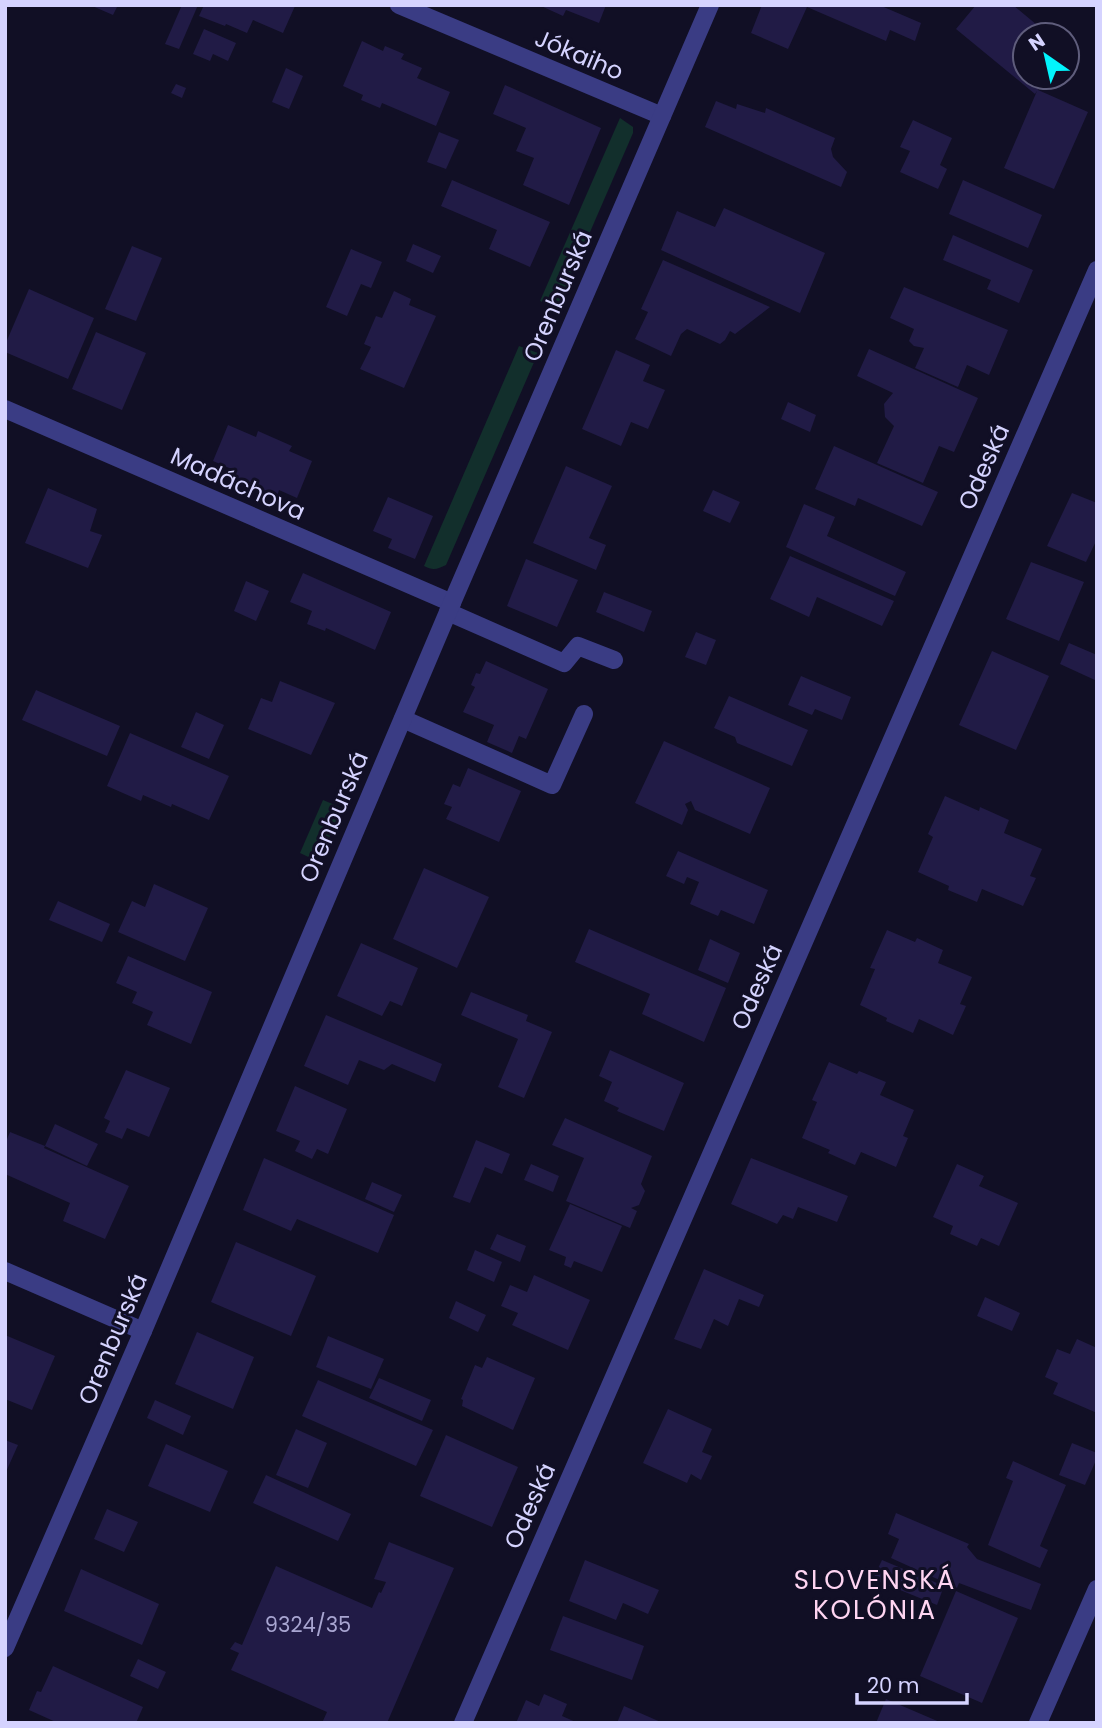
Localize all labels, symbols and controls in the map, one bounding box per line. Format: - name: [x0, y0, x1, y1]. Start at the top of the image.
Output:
- street label: Jókaiho: [530, 21, 629, 88]
- north arrow: [1011, 21, 1081, 91]
- text: N: [1023, 27, 1050, 58]
- street label: Orenburská: [515, 225, 600, 367]
- street label: Odeská: [950, 418, 1017, 515]
- street label: Madáchova: [166, 439, 311, 528]
- street label: Orenburská: [291, 746, 376, 888]
- street label: Odeská: [723, 938, 790, 1035]
- street label: Orenburská: [70, 1268, 155, 1410]
- street label: Odeská: [496, 1457, 563, 1554]
- district label: SLOVENSKÁ KOLÓNIA: [794, 1562, 956, 1628]
- house number: 9324/35: [265, 1610, 351, 1639]
- scale bar: [857, 1662, 967, 1706]
- text: 20 m: [867, 1671, 920, 1700]

